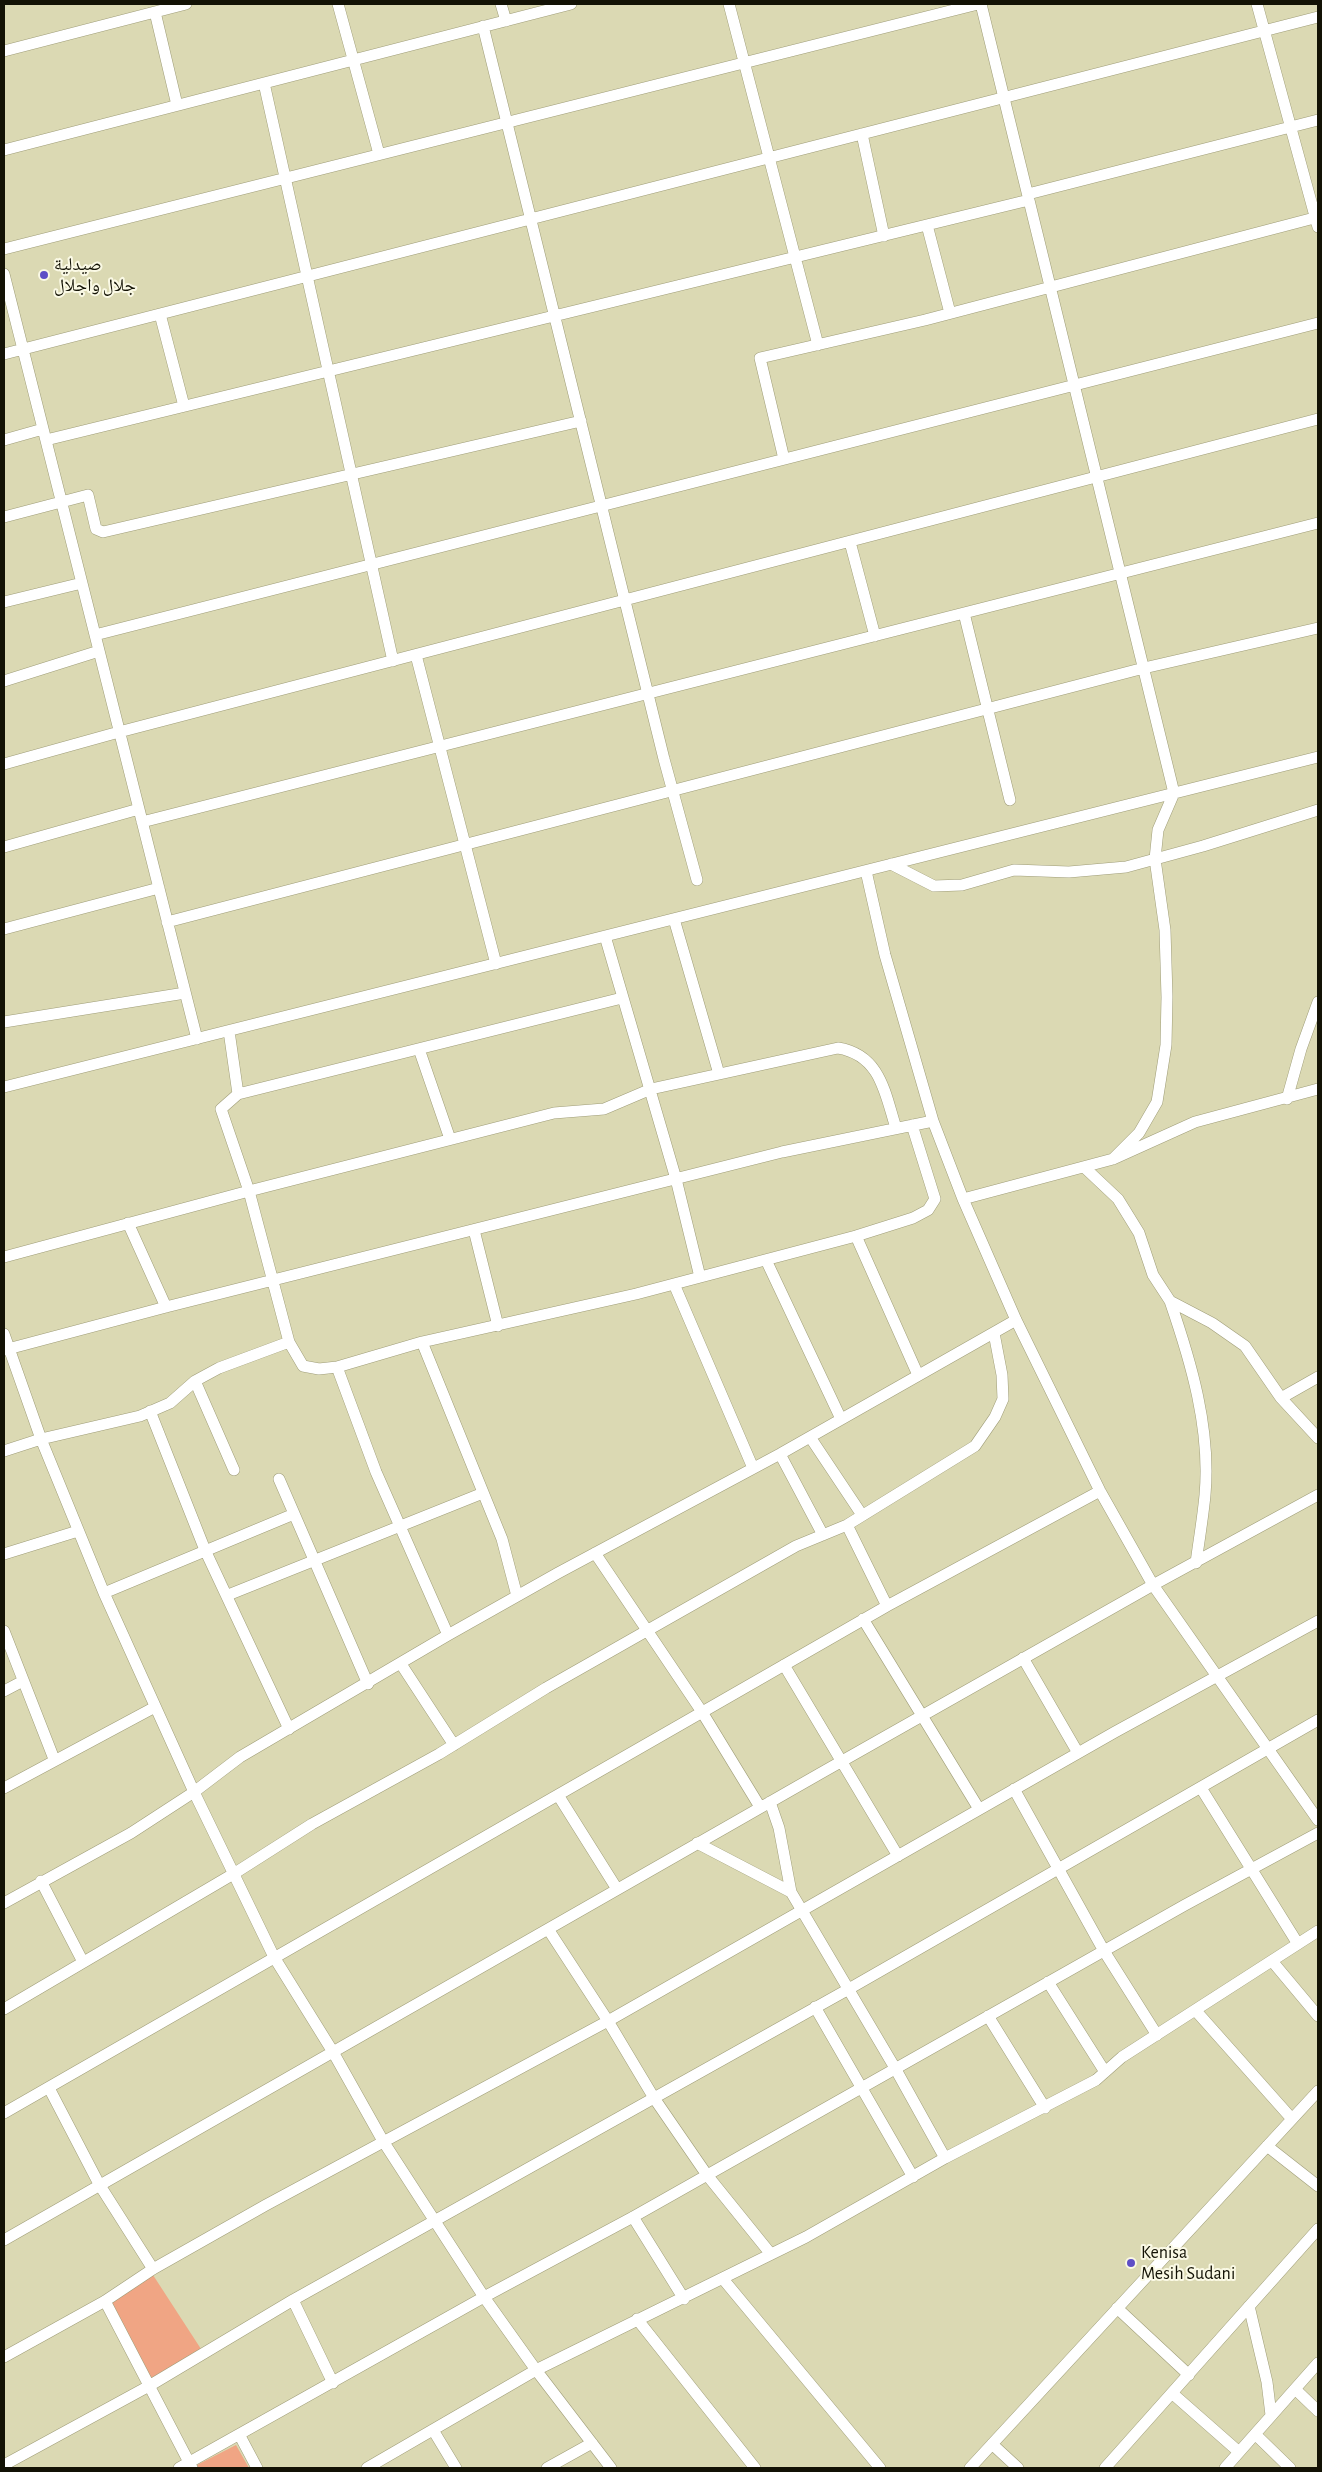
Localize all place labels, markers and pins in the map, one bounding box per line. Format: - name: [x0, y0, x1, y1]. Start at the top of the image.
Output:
- place label: صيدلية جلال واجلال: [54, 254, 136, 296]
- marker: صيدلية جلال واجلال: [38, 269, 50, 281]
- place label: Kenisa Mesih Sudani: [1141, 2242, 1235, 2284]
- marker: Kenisa Mesih Sudani: [1125, 2257, 1137, 2269]

